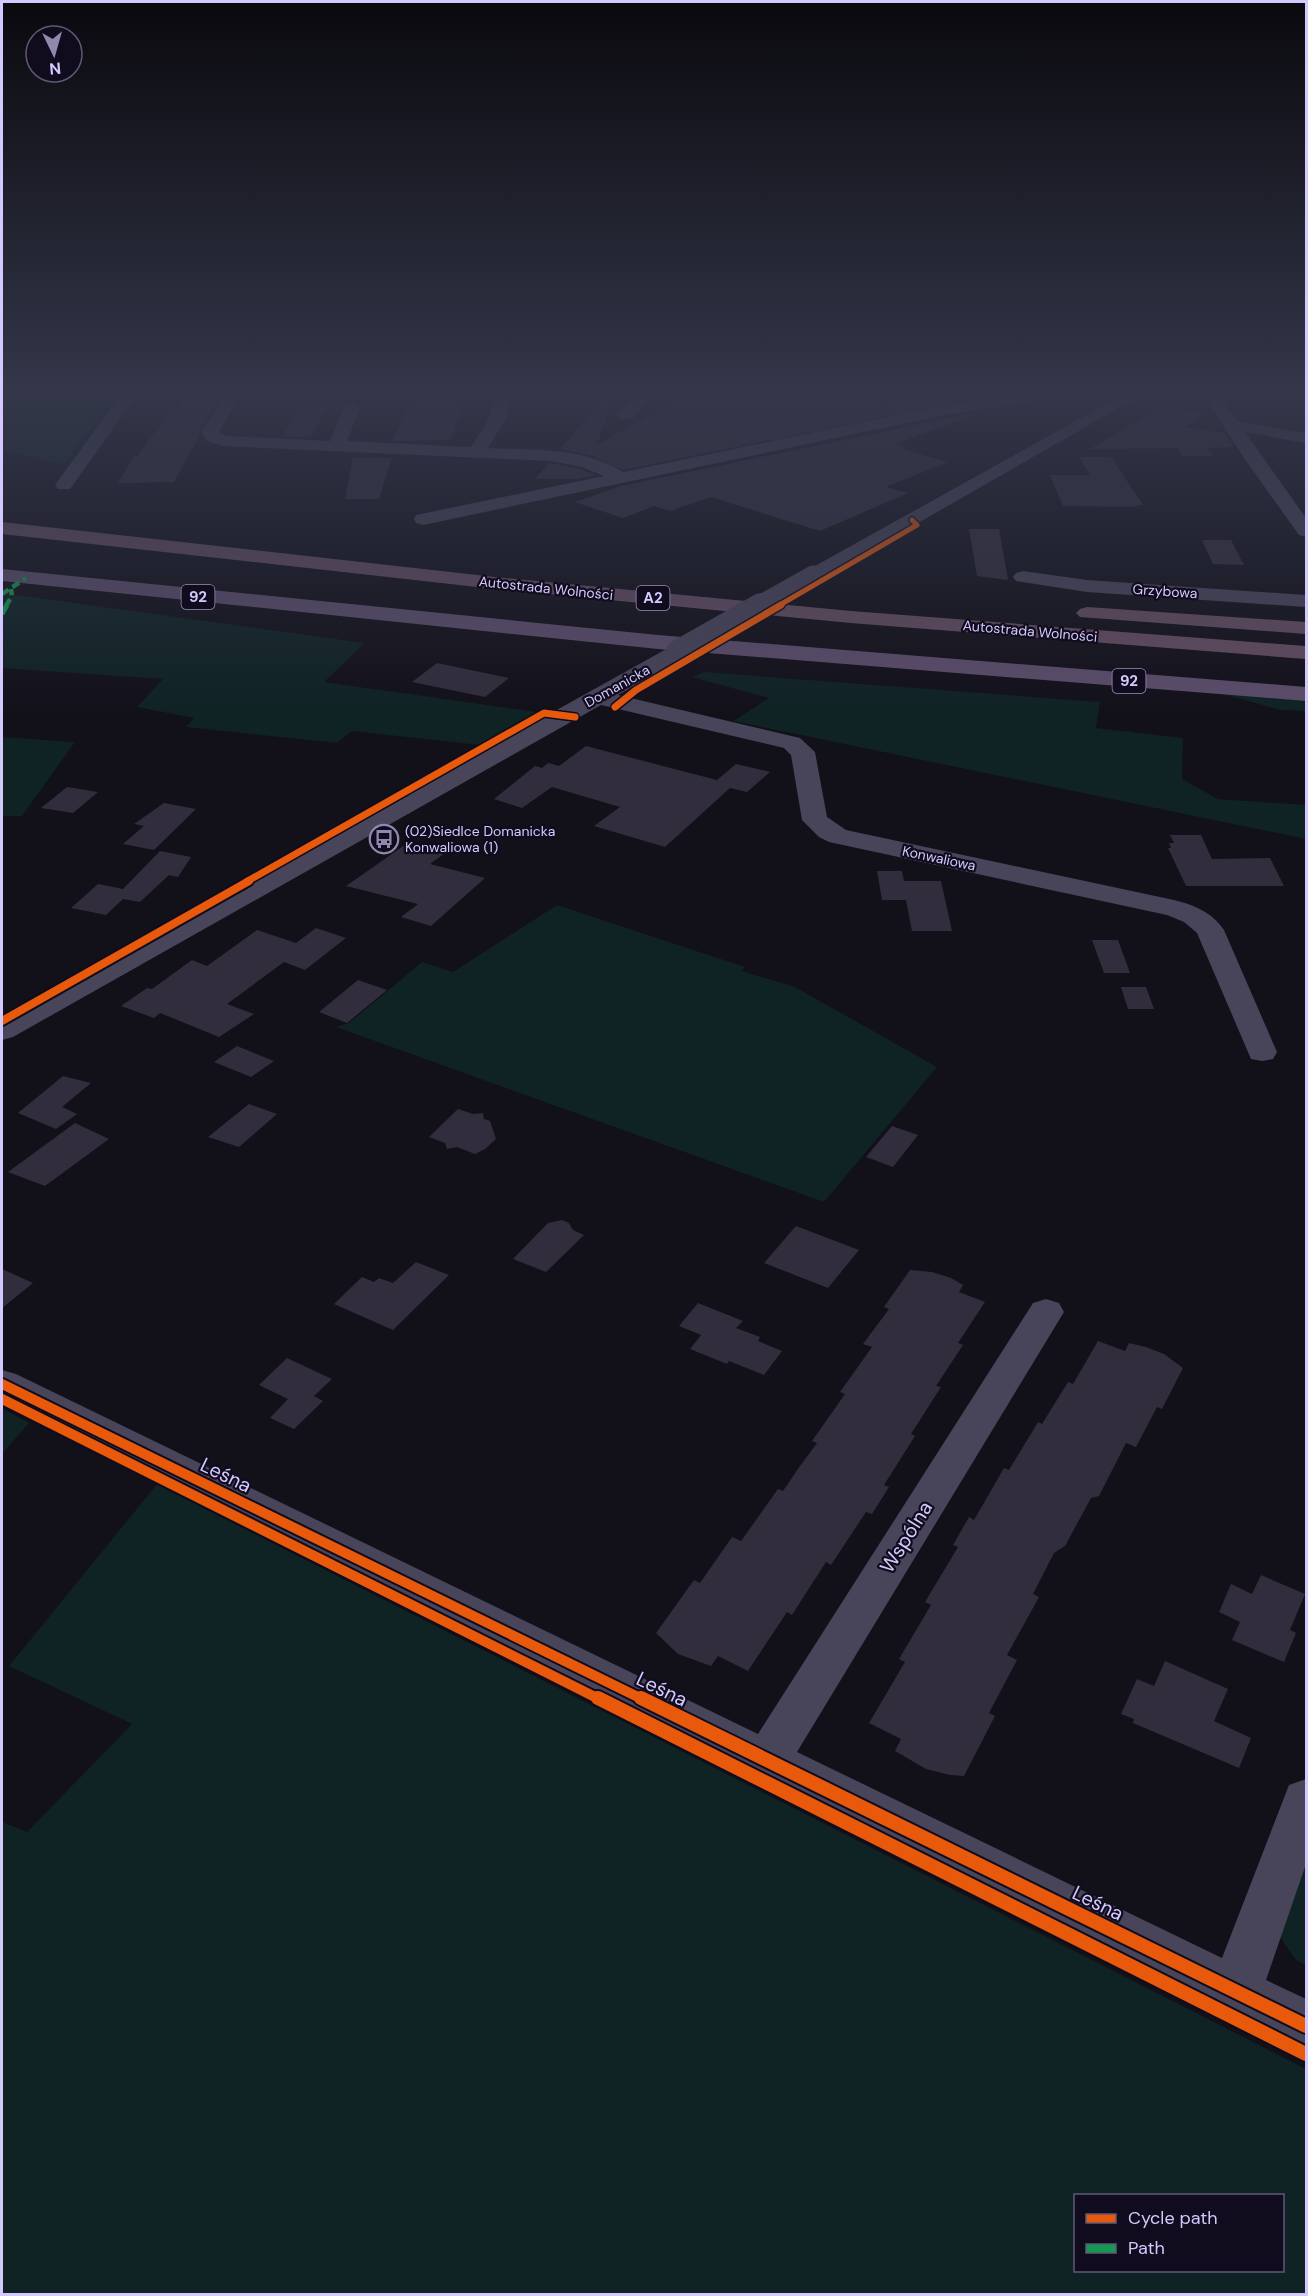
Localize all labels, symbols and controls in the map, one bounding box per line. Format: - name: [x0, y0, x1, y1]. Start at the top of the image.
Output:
- north arrow: [24, 24, 84, 84]
- text: N: [49, 57, 62, 79]
- street label: Autostrada Wolności: [478, 572, 614, 604]
- street label: Grzybowa: [1132, 580, 1198, 602]
- road number: 92: [182, 585, 214, 609]
- road number: A2: [636, 586, 670, 610]
- street label: Autostrada Wolności: [962, 616, 1098, 646]
- street label: Domanicka: [581, 661, 653, 711]
- road number: 92: [1112, 669, 1146, 693]
- place label: (02)Siedlce Domanicka Konwaliowa (1): [405, 822, 555, 856]
- bus stop icon: (02)Siedlce Domanicka Konwaliowa (1): [368, 823, 400, 855]
- street label: Konwaliowa: [901, 841, 977, 875]
- street label: Leśna: [196, 1452, 256, 1498]
- street label: Wspólna: [874, 1496, 938, 1578]
- street label: Leśna: [632, 1666, 692, 1712]
- street label: Leśna: [1068, 1880, 1128, 1926]
- legend: [1074, 2194, 1284, 2272]
- text: Cycle path: [1128, 2206, 1218, 2230]
- text: Path: [1128, 2236, 1165, 2260]

